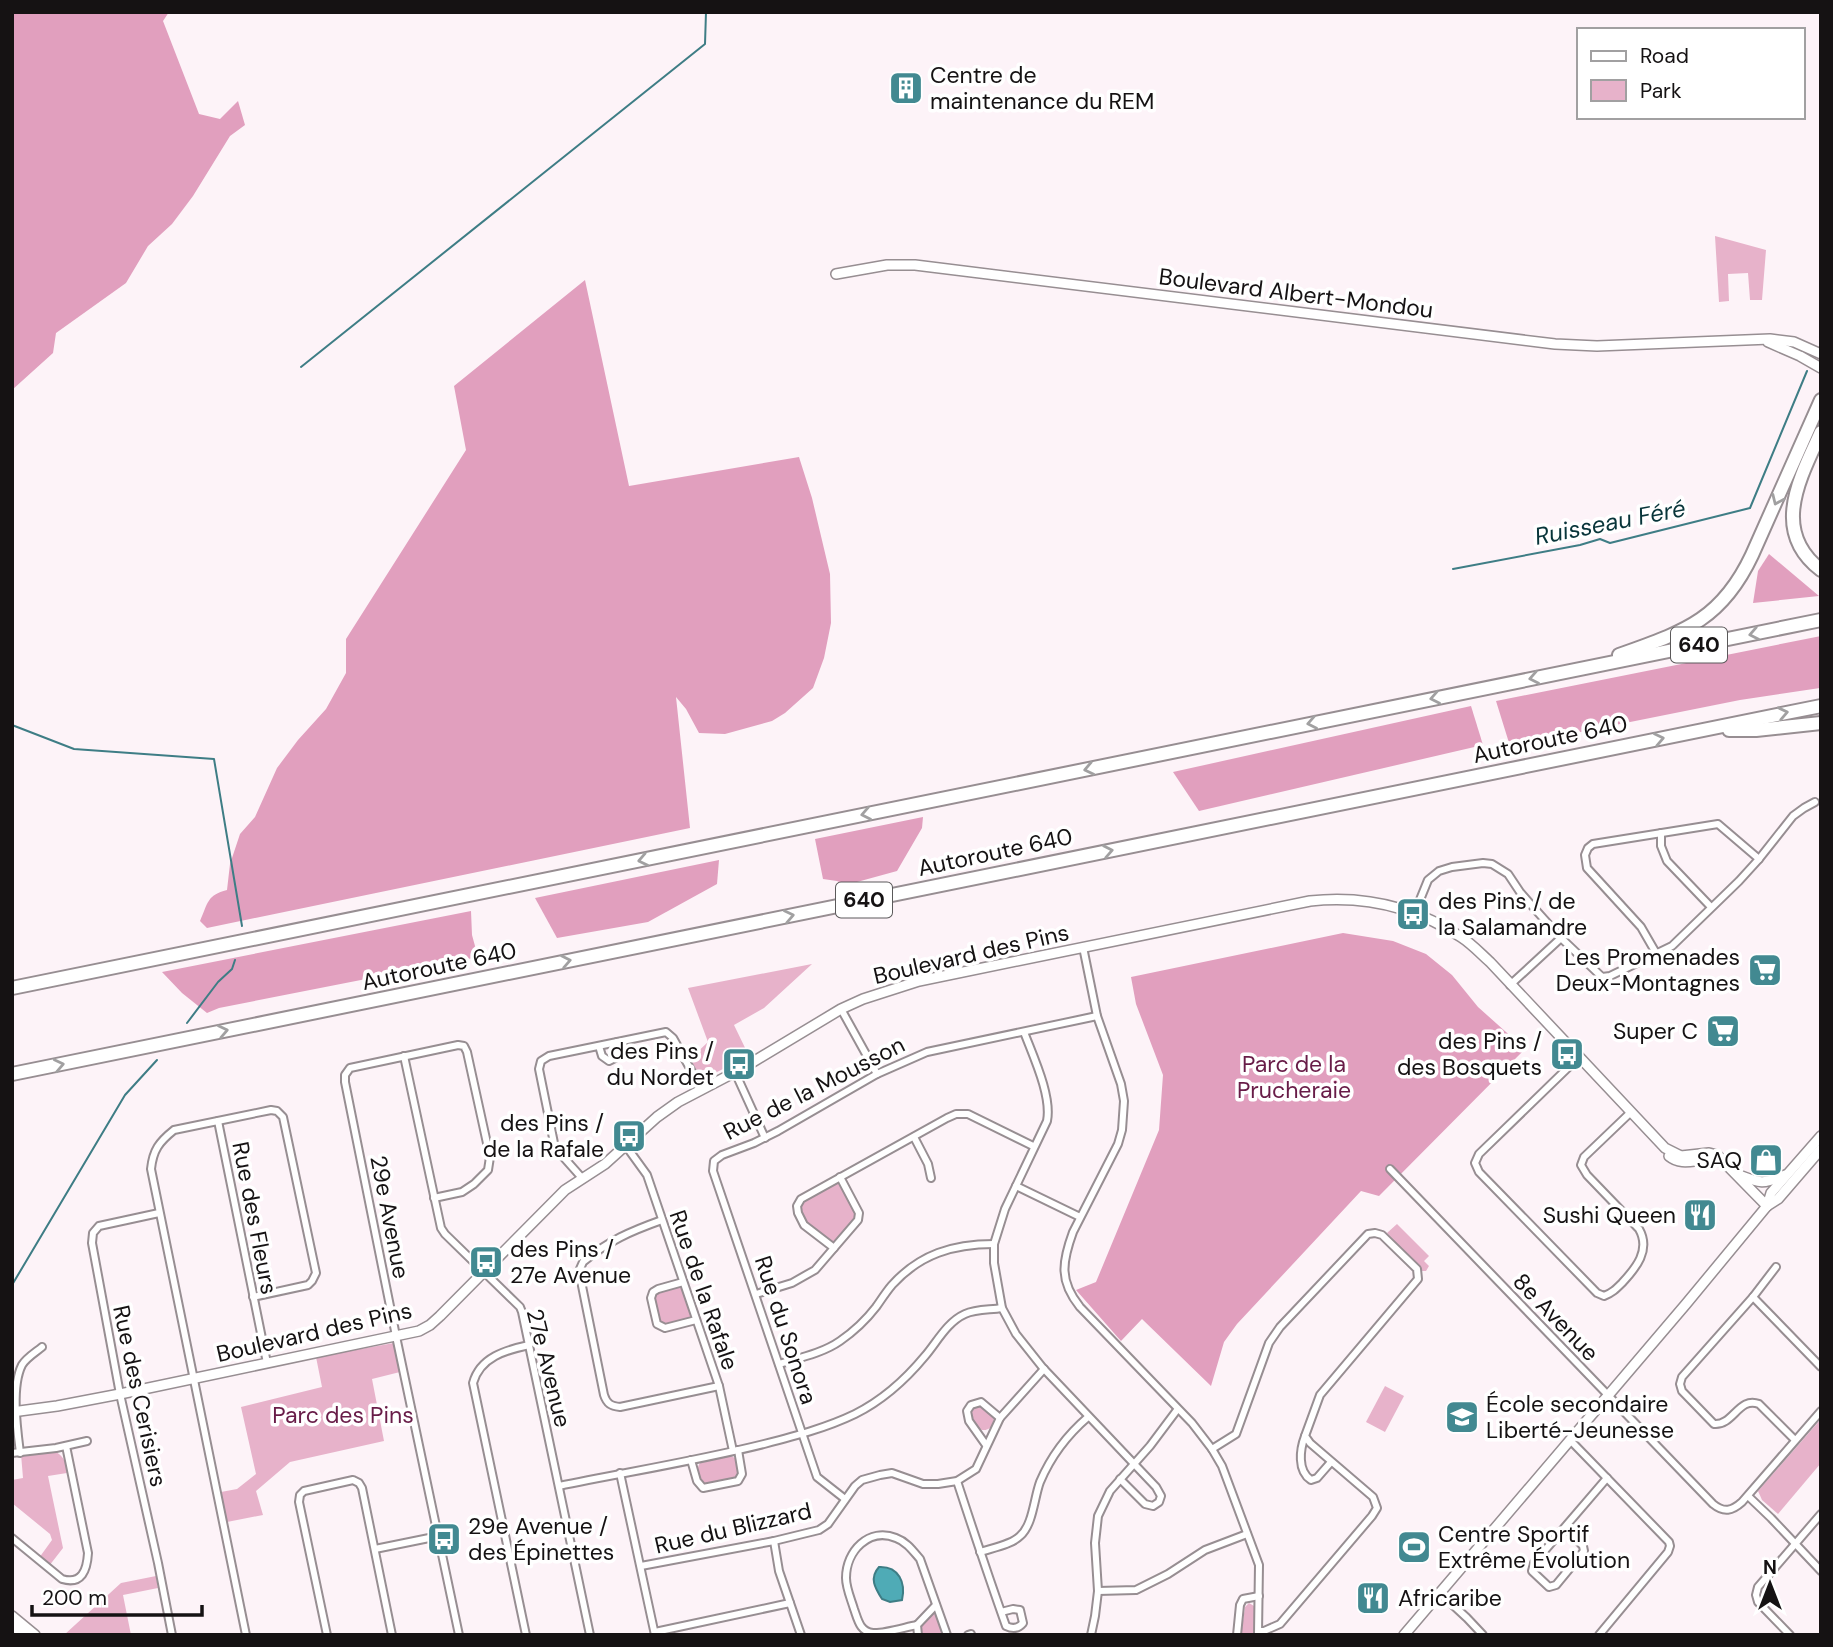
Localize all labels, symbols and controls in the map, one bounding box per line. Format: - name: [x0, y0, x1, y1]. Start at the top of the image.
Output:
- legend: [1577, 28, 1805, 119]
- text: Road: [1640, 42, 1689, 70]
- place label: Centre de maintenance du REM: [930, 60, 1154, 116]
- building icon: Centre de maintenance du REM: [887, 69, 925, 107]
- text: Park: [1640, 77, 1682, 105]
- street label: Boulevard Albert-Mondou: [1157, 261, 1435, 325]
- water label: Ruisseau Féré: [1532, 492, 1688, 552]
- one-way arrow: [1771, 493, 1785, 505]
- one-way arrow: [1748, 626, 1760, 641]
- road number: 640: [1671, 628, 1727, 662]
- one-way arrow: [1528, 670, 1540, 685]
- one-way arrow: [1429, 690, 1441, 705]
- one-way arrow: [1777, 707, 1789, 722]
- street label: Autoroute 640: [1470, 708, 1630, 770]
- one-way arrow: [1306, 715, 1318, 730]
- one-way arrow: [1653, 732, 1665, 747]
- one-way arrow: [1083, 760, 1095, 775]
- one-way arrow: [860, 806, 872, 821]
- street label: Autoroute 640: [915, 821, 1075, 883]
- one-way arrow: [1102, 844, 1114, 859]
- one-way arrow: [637, 851, 649, 866]
- road number: 640: [836, 883, 892, 918]
- place label: des Pins / de la Salamandre: [1438, 886, 1587, 942]
- bus stop icon: des Pins / de la Salamandre: [1394, 895, 1432, 933]
- one-way arrow: [783, 909, 795, 924]
- street label: Boulevard des Pins: [870, 917, 1072, 991]
- street label: Autoroute 640: [359, 935, 519, 997]
- place label: Les Promenades Deux-Montagnes: [1556, 942, 1740, 998]
- supermarket icon: Les Promenades Deux-Montagnes: [1746, 951, 1784, 989]
- one-way arrow: [560, 955, 572, 970]
- supermarket icon: Super C: [1704, 1012, 1742, 1050]
- place label: Super C: [1613, 1016, 1698, 1046]
- one-way arrow: [217, 1025, 229, 1040]
- place label: des Pins / des Bosquets: [1397, 1026, 1542, 1082]
- street label: Rue de la Mousson: [718, 1029, 910, 1147]
- bus stop icon: des Pins / des Bosquets: [1548, 1035, 1586, 1073]
- place label: des Pins / du Nordet: [607, 1036, 714, 1092]
- bus stop icon: des Pins / du Nordet: [720, 1045, 758, 1083]
- park label: Parc de la Prucheraie: [1237, 1049, 1351, 1105]
- one-way arrow: [53, 1058, 65, 1073]
- place label: des Pins / de la Rafale: [483, 1108, 604, 1164]
- bus stop icon: des Pins / de la Rafale: [610, 1117, 648, 1155]
- street label: Rue des Fleurs: [225, 1139, 285, 1297]
- shop icon: SAQ: [1747, 1141, 1785, 1179]
- place label: SAQ: [1697, 1145, 1742, 1175]
- street label: 29e Avenue: [363, 1153, 417, 1281]
- restaurant icon: Sushi Queen: [1681, 1196, 1719, 1234]
- place label: Sushi Queen: [1543, 1200, 1676, 1230]
- street label: Rue de la Rafale: [663, 1206, 745, 1374]
- place label: des Pins / 27e Avenue: [510, 1234, 631, 1290]
- bus stop icon: des Pins / 27e Avenue: [467, 1243, 505, 1281]
- street label: Rue du Sonora: [748, 1252, 824, 1408]
- street label: 8e Avenue: [1507, 1267, 1605, 1367]
- street label: Boulevard des Pins: [213, 1295, 415, 1369]
- street label: Rue des Cerisiers: [106, 1302, 174, 1490]
- street label: 27e Avenue: [520, 1306, 578, 1430]
- place label: École secondaire Liberté-Jeunesse: [1486, 1389, 1674, 1445]
- school or university icon: École secondaire Liberté-Jeunesse: [1443, 1398, 1481, 1436]
- park label: Parc des Pins: [272, 1400, 414, 1430]
- street label: Rue du Blizzard: [652, 1495, 814, 1561]
- place label: 29e Avenue / des Épinettes: [468, 1511, 614, 1567]
- place label: Centre Sportif Extrême Évolution: [1438, 1519, 1630, 1575]
- bus stop icon: 29e Avenue / des Épinettes: [425, 1520, 463, 1558]
- sports icon: Centre Sportif Extrême Évolution: [1395, 1528, 1433, 1566]
- north arrow: [1735, 1549, 1805, 1619]
- text: N: [1763, 1555, 1777, 1580]
- scale bar: [32, 1574, 201, 1618]
- restaurant icon: Africaribe: [1354, 1579, 1392, 1617]
- place label: Africaribe: [1398, 1583, 1502, 1613]
- text: 200 m: [42, 1584, 107, 1612]

